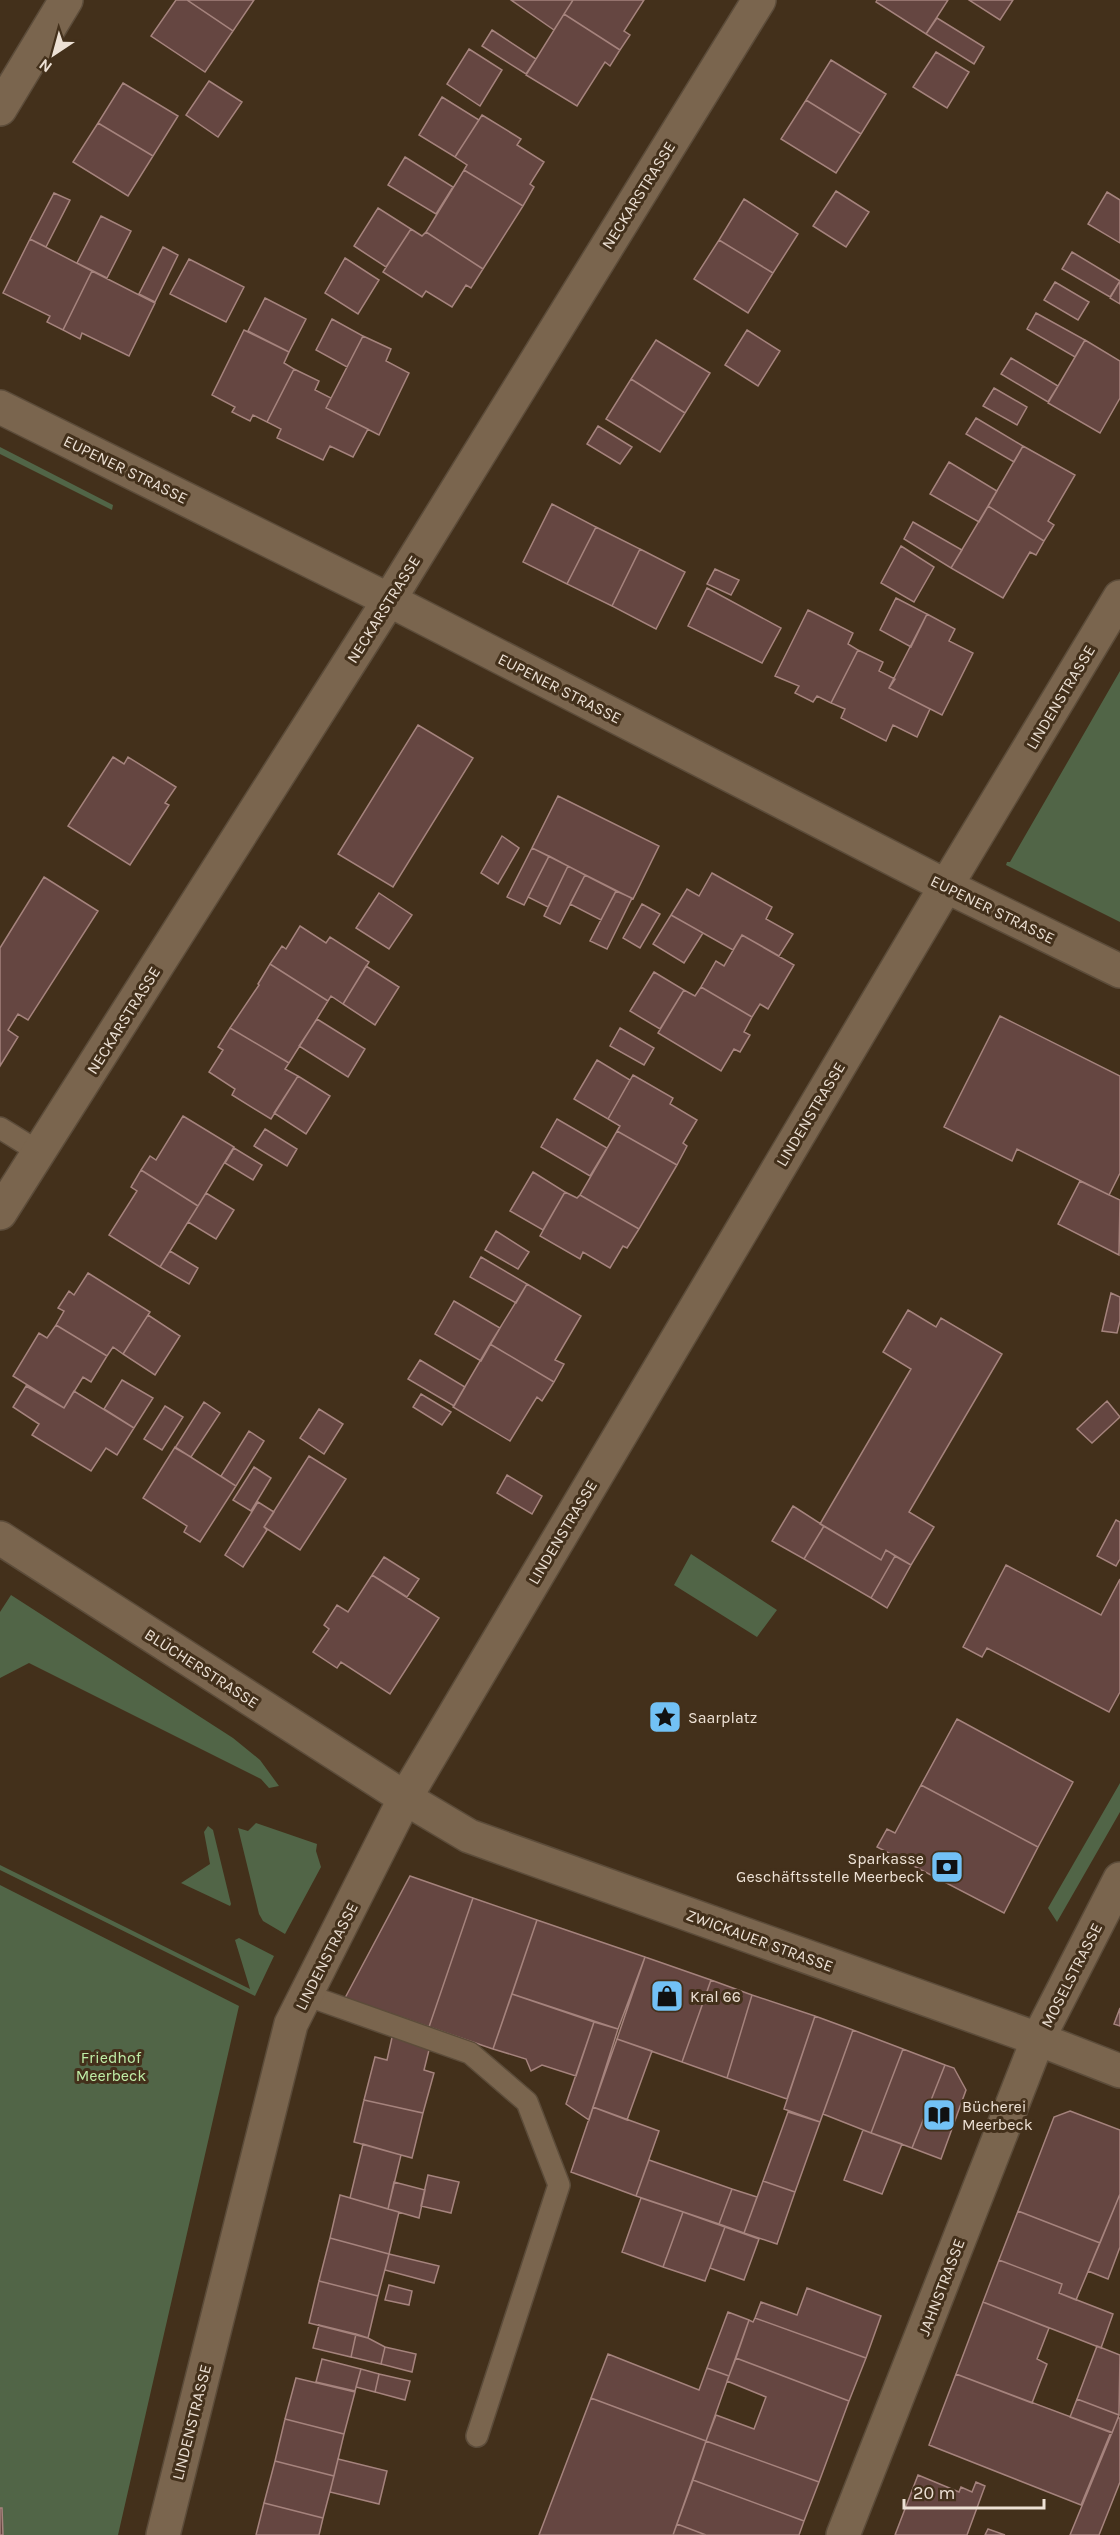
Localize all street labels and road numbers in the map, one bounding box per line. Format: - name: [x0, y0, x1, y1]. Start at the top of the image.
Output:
- street label: NECKARSTRASSE: [598, 138, 679, 253]
- street label: EUPENER STRASSE: [61, 431, 191, 508]
- street label: NECKARSTRASSE: [343, 552, 424, 667]
- street label: LINDENSTRASSE: [1022, 642, 1099, 753]
- street label: EUPENER STRASSE: [495, 649, 625, 728]
- street label: EUPENER STRASSE: [928, 871, 1058, 948]
- street label: NECKARSTRASSE: [83, 963, 164, 1078]
- street label: LINDENSTRASSE: [772, 1059, 849, 1170]
- street label: LINDENSTRASSE: [524, 1477, 601, 1588]
- street label: BLÜCHERSTRASSE: [141, 1624, 262, 1712]
- street label: LINDENSTRASSE: [291, 1899, 362, 2013]
- street label: ZWICKAUER STRASSE: [684, 1905, 836, 1976]
- street label: MOSELSTRASSE: [1037, 1920, 1106, 2031]
- street label: JAHNSTRASSE: [914, 2236, 969, 2338]
- street label: LINDENSTRASSE: [168, 2362, 215, 2482]

